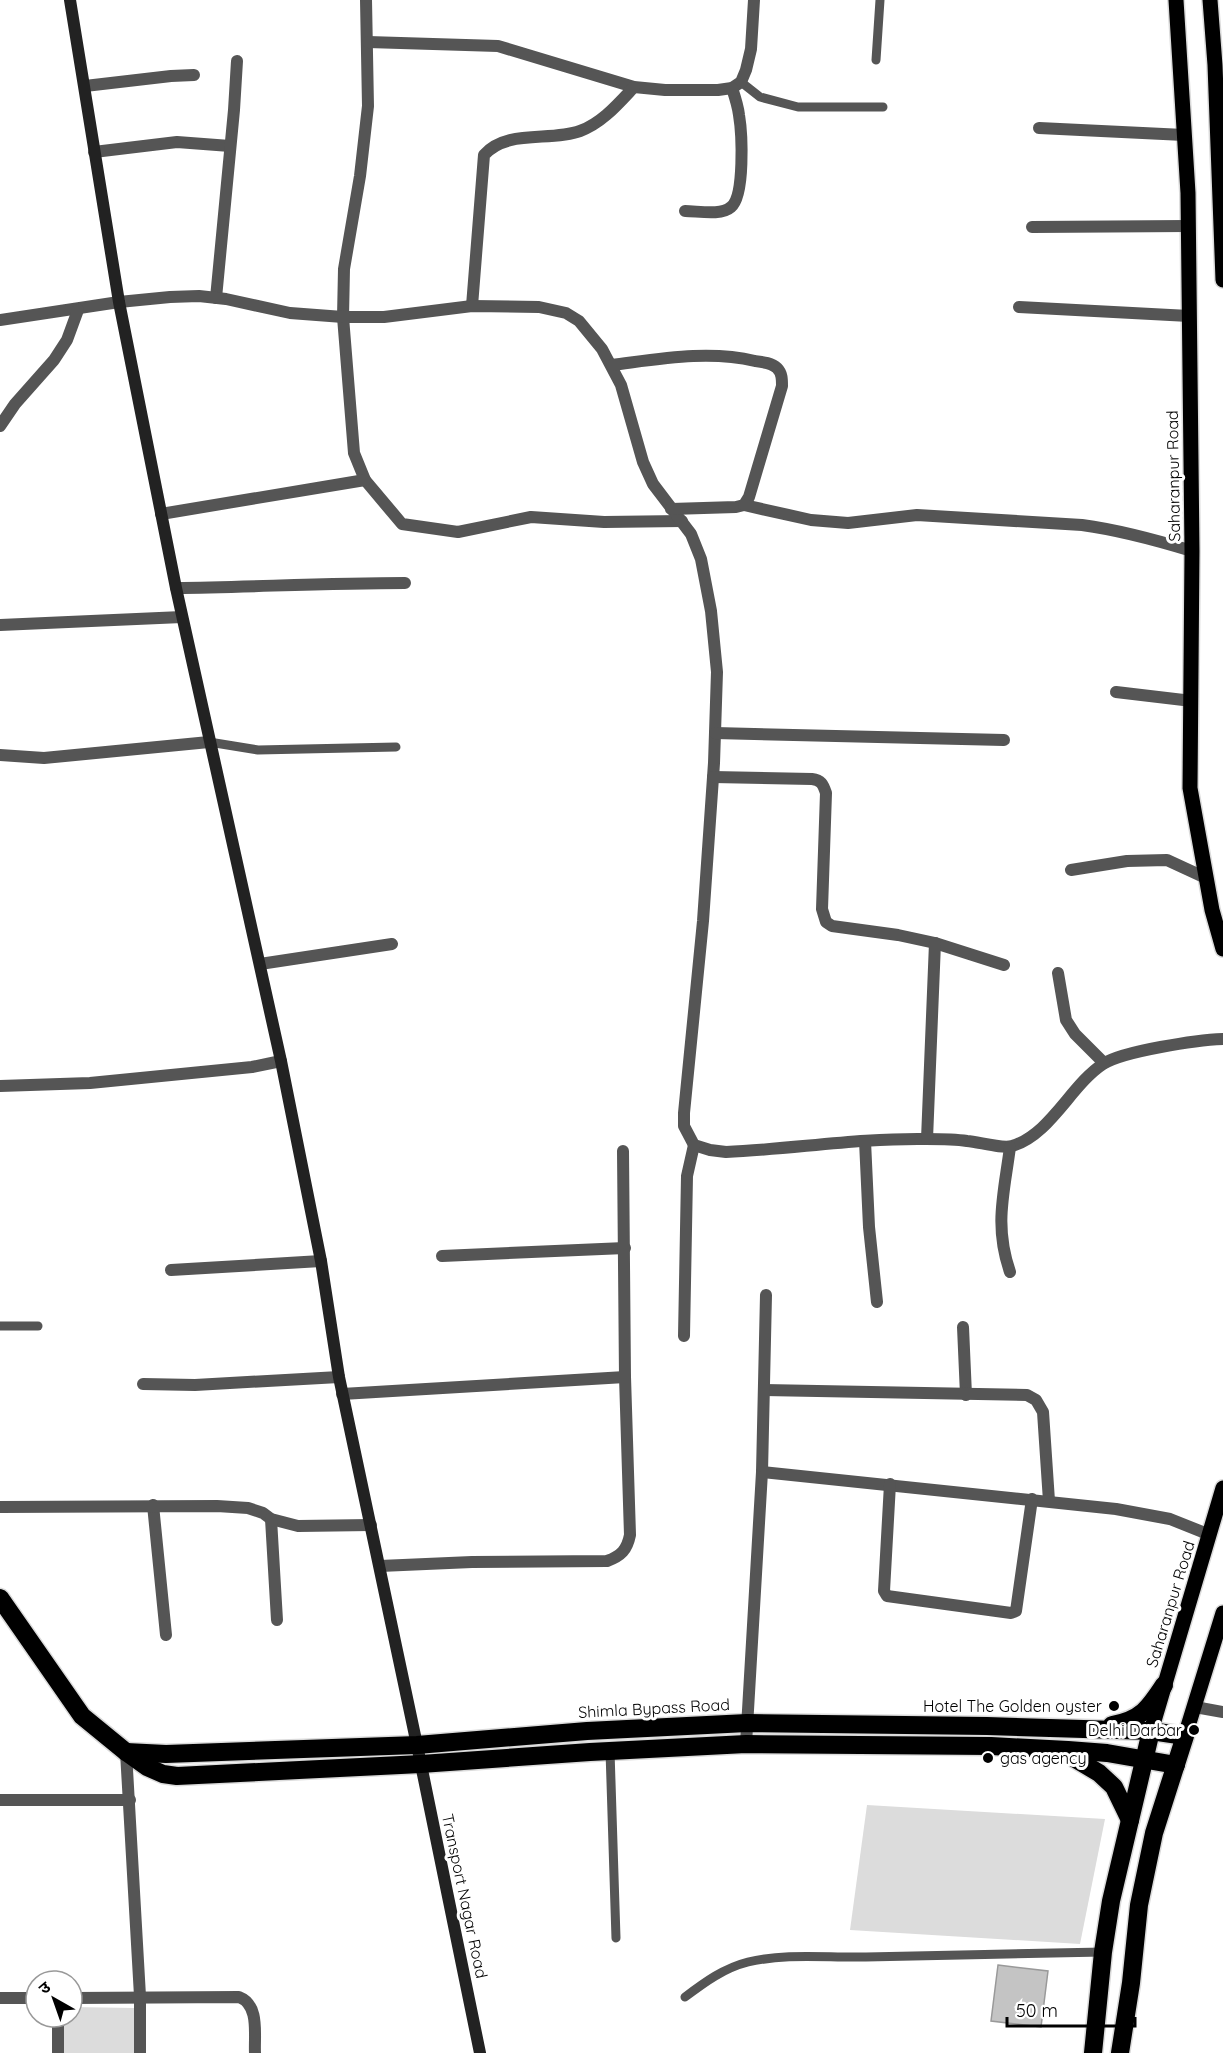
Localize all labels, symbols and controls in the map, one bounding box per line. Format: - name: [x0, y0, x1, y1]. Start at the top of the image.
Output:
- street label: Saharanpur Road: [1162, 410, 1184, 542]
- street label: Saharanpur Road: [1141, 1538, 1199, 1670]
- street label: Shimla Bypass Road: [578, 1694, 730, 1722]
- place label: Hotel The Golden oyster: [923, 1696, 1102, 1716]
- marker: Hotel The Golden oyster: [1107, 1699, 1121, 1713]
- place label: Delhi Darbar: [1088, 1720, 1182, 1740]
- marker: Delhi Darbar: [1187, 1723, 1201, 1737]
- place label: gas agency: [1000, 1748, 1087, 1768]
- marker: gas agency: [981, 1751, 995, 1765]
- street label: Transport Nagar Road: [438, 1812, 492, 1980]
- north arrow: [24, 1969, 84, 2029]
- text: उ: [34, 1976, 55, 1998]
- scale bar: [1007, 1990, 1134, 2028]
- text: 50 m: [1016, 1999, 1058, 2022]

